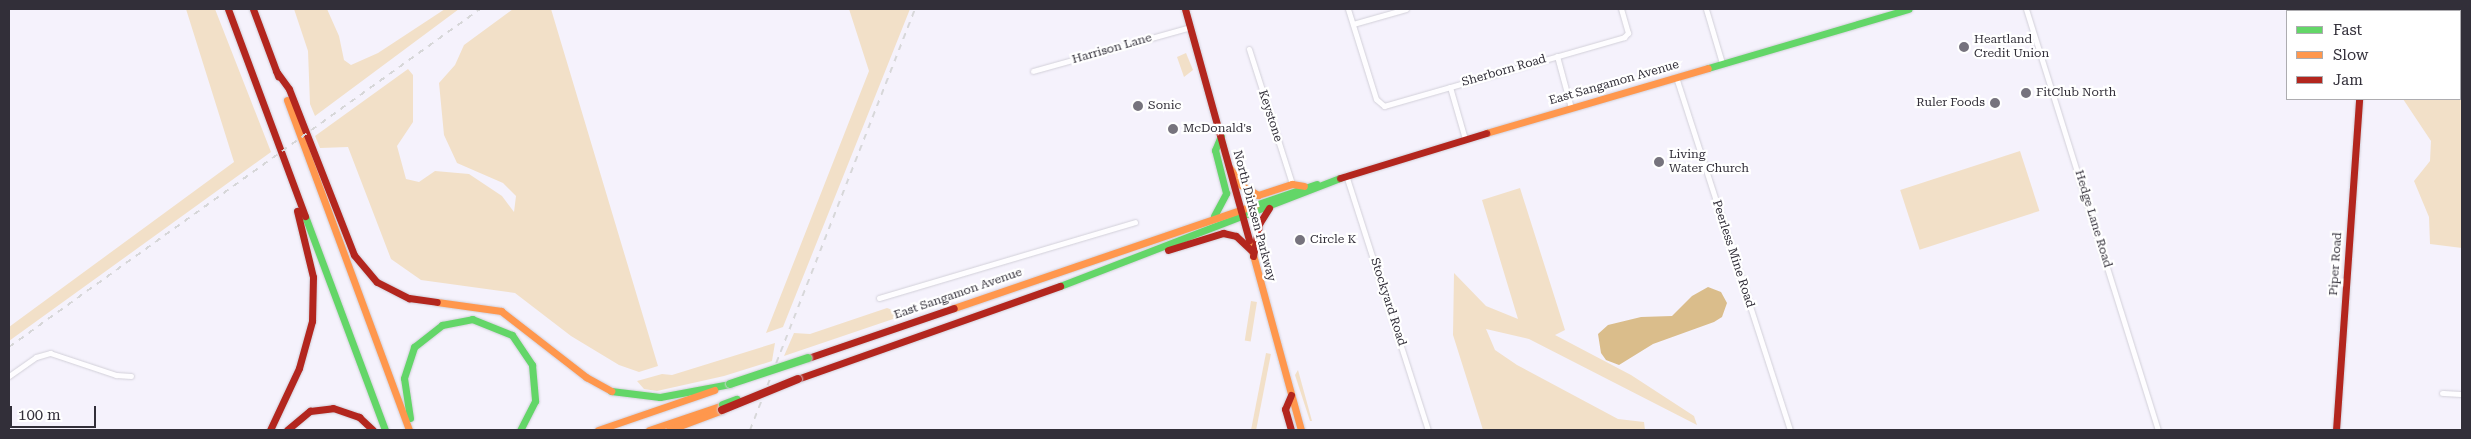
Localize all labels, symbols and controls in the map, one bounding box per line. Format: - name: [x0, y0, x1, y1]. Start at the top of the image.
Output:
- legend: [2286, 10, 2461, 100]
- text: Fast: [2333, 21, 2362, 39]
- street label: Harrison Lane: [1070, 31, 1154, 67]
- place label: Heartland Credit Union: [1974, 33, 2049, 61]
- marker: Heartland Credit Union: [1958, 41, 1970, 53]
- text: Slow: [2333, 46, 2368, 64]
- street label: Sherborn Road: [1460, 52, 1548, 90]
- street label: East Sangamon Avenue: [1547, 58, 1681, 108]
- text: Jam: [2333, 71, 2363, 89]
- place label: FitClub North: [2036, 86, 2116, 100]
- marker: FitClub North: [2020, 87, 2032, 99]
- street label: Keystone: [1255, 88, 1285, 144]
- place label: Ruler Foods: [1916, 96, 1985, 110]
- marker: Ruler Foods: [1989, 97, 2001, 109]
- place label: Sonic: [1148, 99, 1181, 113]
- marker: Sonic: [1132, 100, 1144, 112]
- place label: McDonald's: [1183, 122, 1251, 136]
- marker: McDonald's: [1167, 123, 1179, 135]
- place label: Living Water Church: [1669, 148, 1749, 176]
- street label: North Dirksen Parkway: [1230, 149, 1278, 283]
- marker: Living Water Church: [1653, 156, 1665, 168]
- street label: Hedge Lane Road: [2071, 168, 2115, 270]
- street label: Peerless Mine Road: [1709, 198, 1757, 310]
- street label: Piper Road: [2327, 232, 2345, 296]
- place label: Circle K: [1310, 233, 1356, 247]
- marker: Circle K: [1294, 234, 1306, 246]
- street label: Stockyard Road: [1367, 256, 1409, 348]
- street label: East Sangamon Avenue: [892, 265, 1024, 323]
- scale bar: [12, 396, 99, 428]
- text: 100 m: [18, 406, 61, 424]

